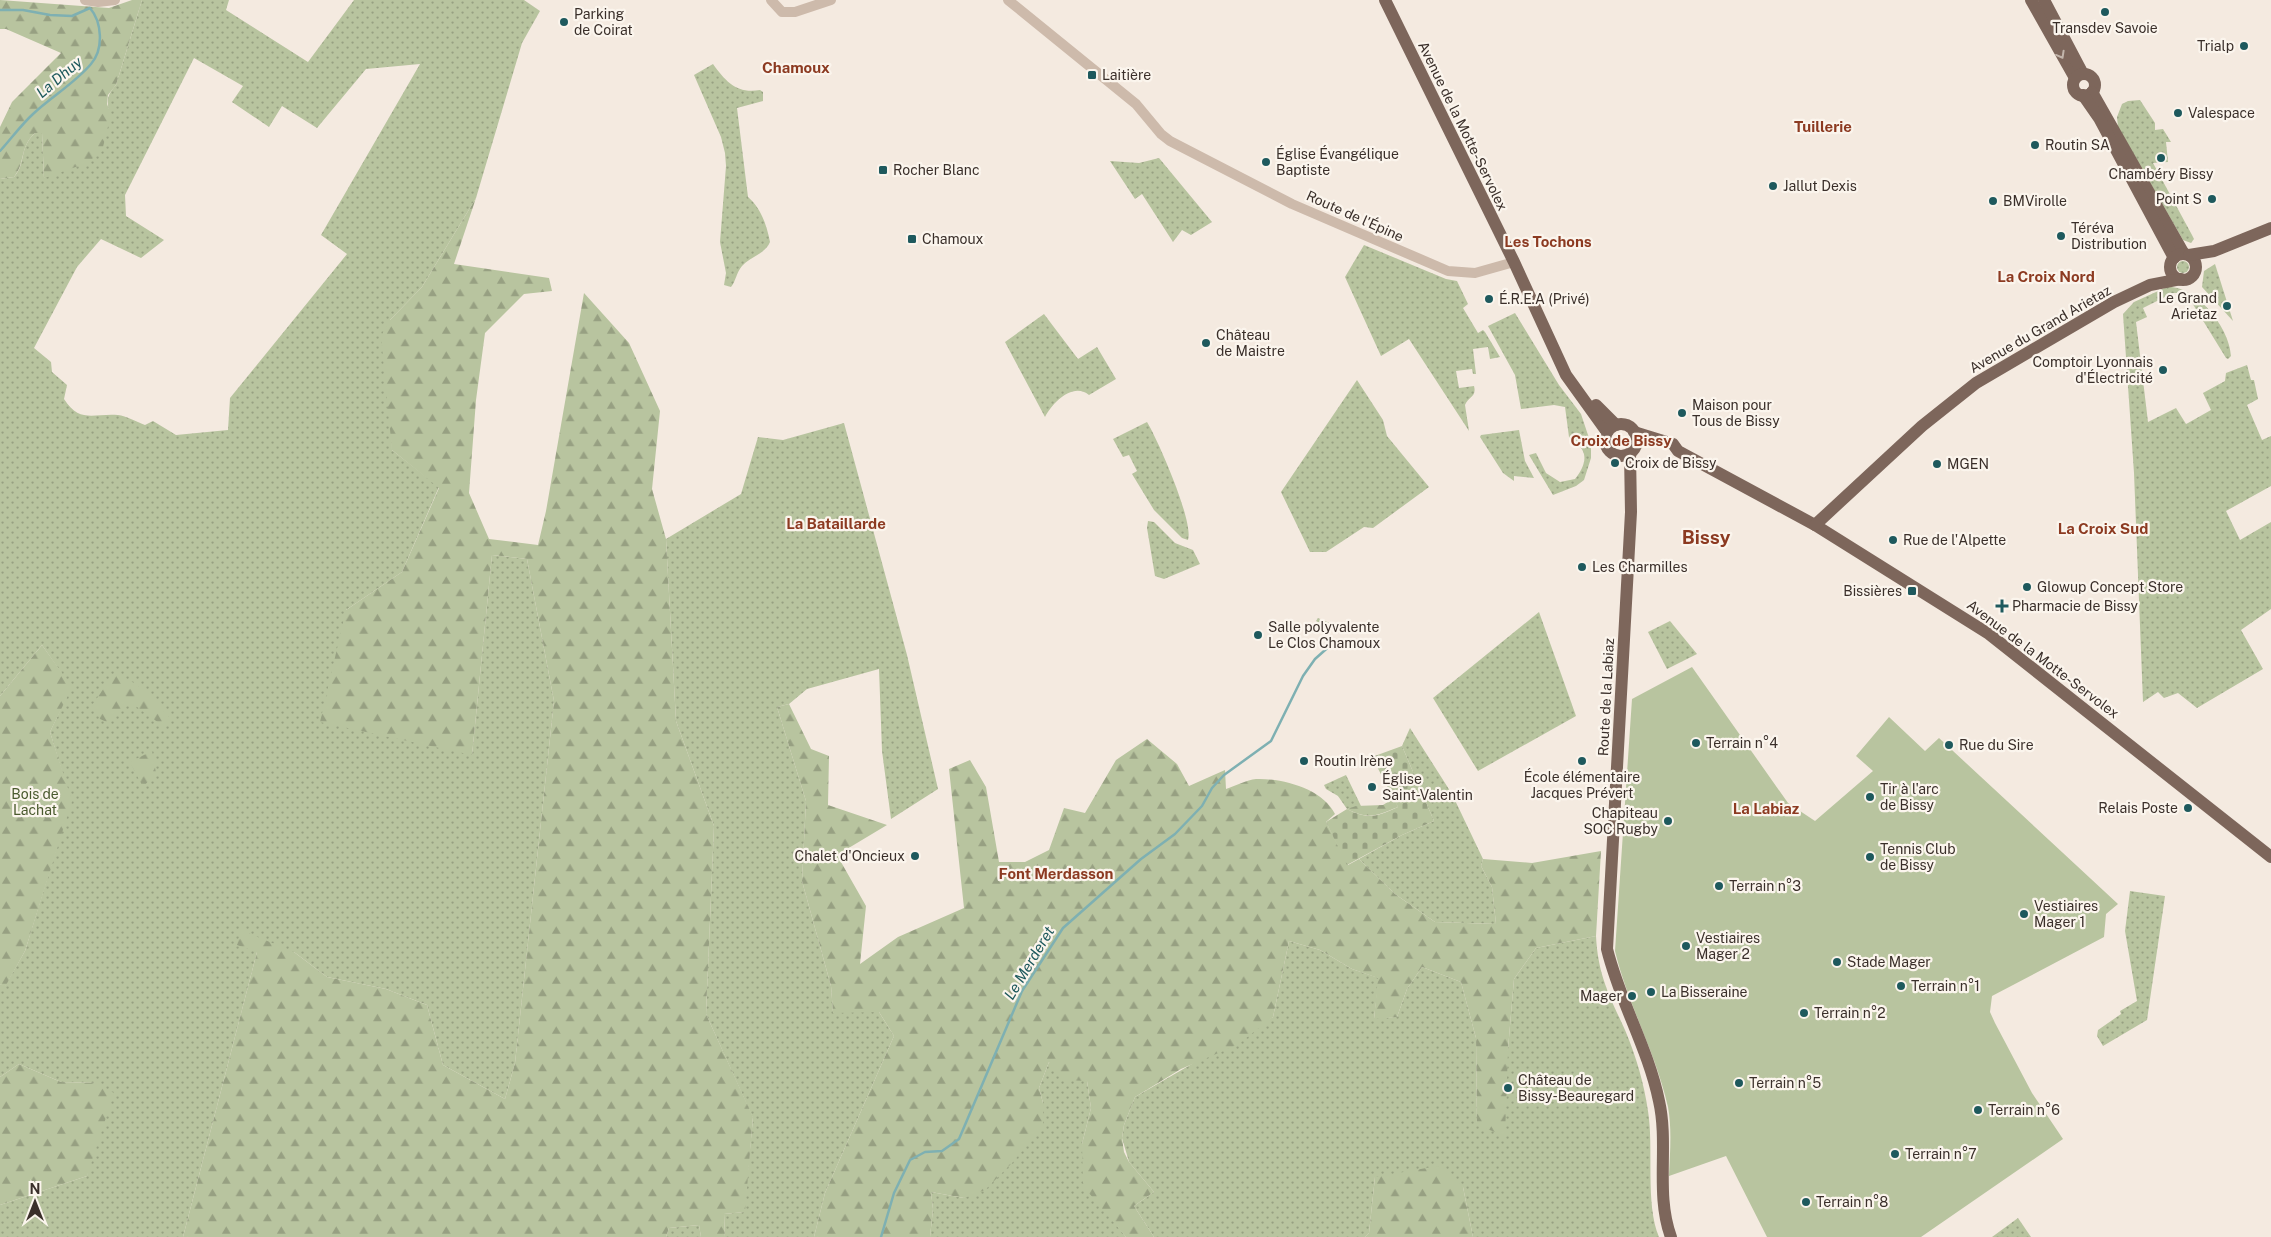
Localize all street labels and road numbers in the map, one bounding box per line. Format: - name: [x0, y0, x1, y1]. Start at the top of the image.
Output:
- street label: Avenue de la Motte-Servolex: [1415, 39, 1511, 213]
- street label: Route de l'Épine: [1304, 186, 1407, 245]
- street label: Avenue du Grand Arietaz: [1967, 282, 2114, 376]
- street label: Avenue de la Motte-Servolex: [1964, 597, 2122, 721]
- street label: Route de la Labiaz: [1595, 637, 1617, 757]

